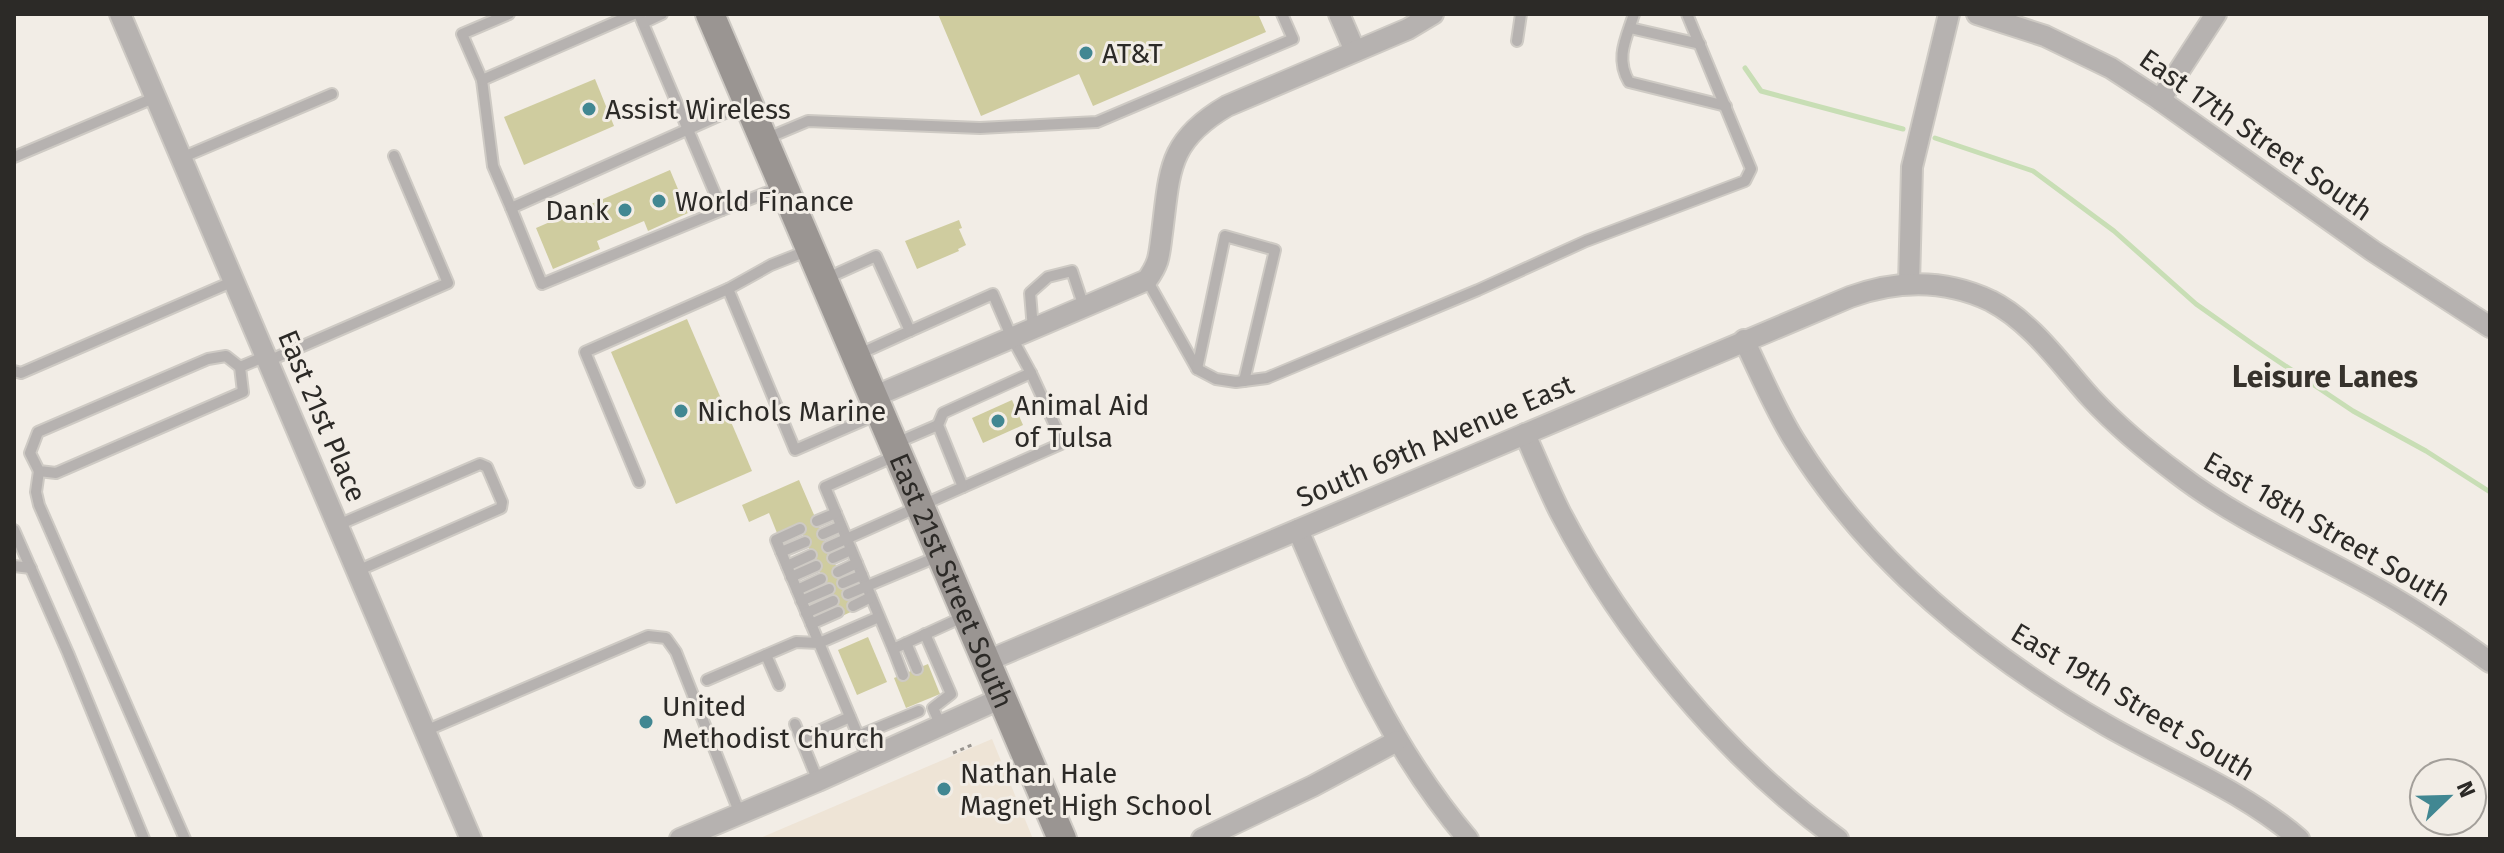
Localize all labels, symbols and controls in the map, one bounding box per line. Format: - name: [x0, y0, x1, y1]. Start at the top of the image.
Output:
- place label: AT&T: [1102, 37, 1163, 70]
- street label: East 17th Street South: [2133, 42, 2379, 228]
- marker: AT&T: [1077, 44, 1095, 62]
- place label: Assist Wireless: [605, 93, 791, 126]
- marker: Assist Wireless: [580, 100, 598, 118]
- place label: World Finance: [675, 185, 854, 218]
- marker: World Finance: [650, 192, 668, 210]
- place label: Dank: [545, 194, 610, 227]
- marker: Dank: [616, 201, 634, 219]
- street label: East 21st Place: [271, 325, 373, 507]
- district label: Leisure Lanes: [2232, 359, 2418, 395]
- street label: South 69th Avenue East: [1291, 367, 1579, 514]
- place label: Animal Aid of Tulsa: [1014, 389, 1150, 454]
- place label: Nichols Marine: [697, 395, 886, 428]
- marker: Nichols Marine: [672, 402, 690, 420]
- marker: Animal Aid of Tulsa: [989, 412, 1007, 430]
- street label: East 18th Street South: [2198, 445, 2456, 613]
- street label: East 21st Street South: [883, 448, 1021, 713]
- street label: East 19th Street South: [2005, 616, 2261, 788]
- place label: United Methodist Church: [662, 690, 885, 755]
- marker: United Methodist Church: [637, 713, 655, 731]
- place label: Nathan Hale Magnet High School: [960, 757, 1212, 822]
- north arrow: [2408, 757, 2488, 837]
- text: N: [2451, 777, 2481, 801]
- marker: Nathan Hale Magnet High School: [935, 780, 953, 798]

